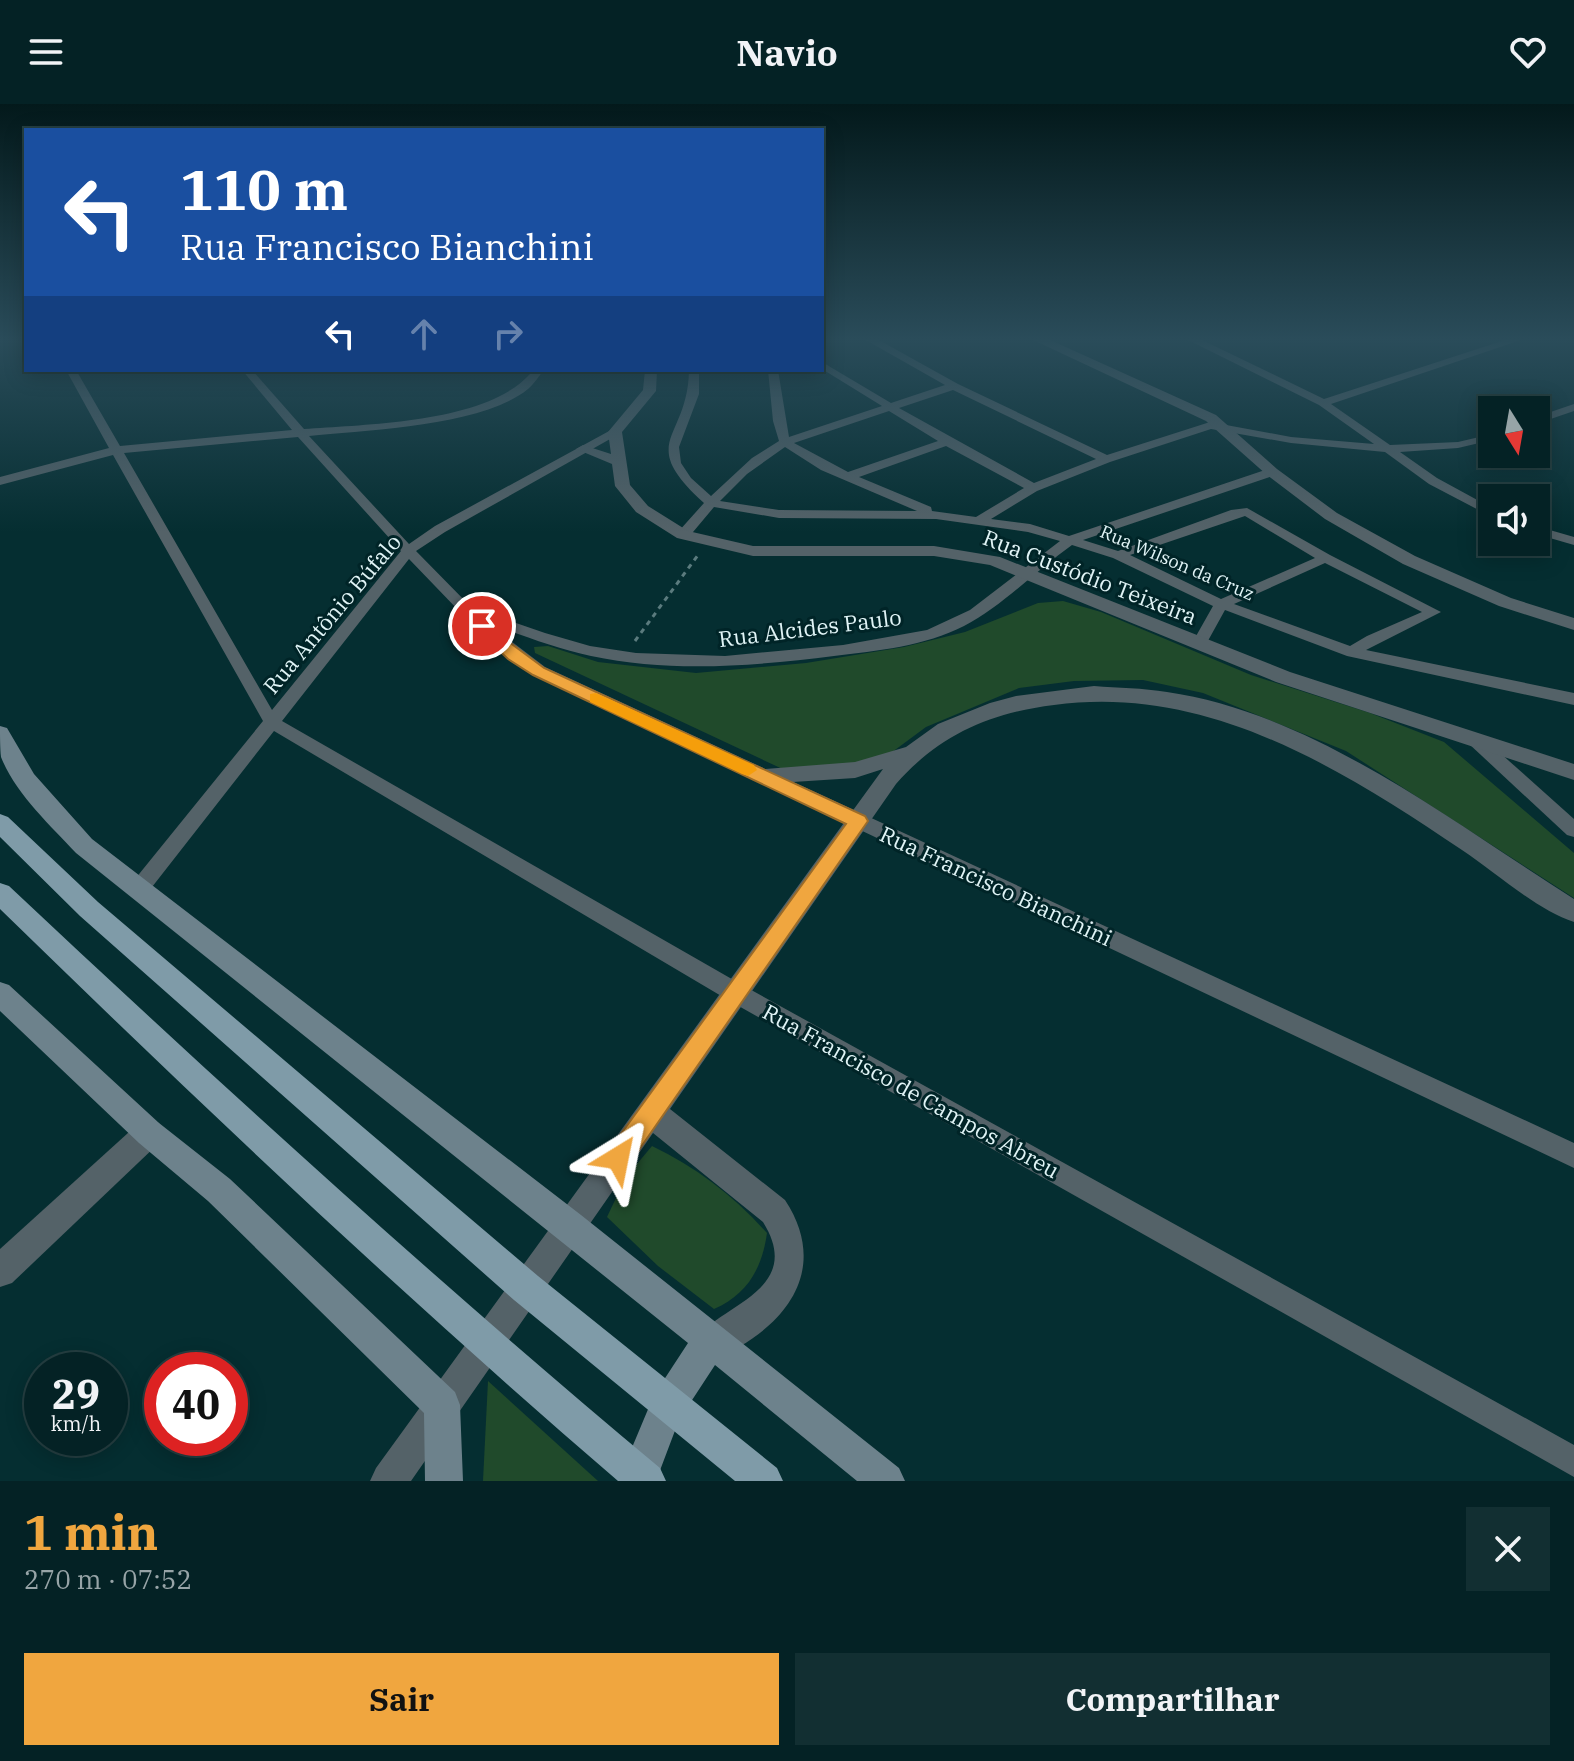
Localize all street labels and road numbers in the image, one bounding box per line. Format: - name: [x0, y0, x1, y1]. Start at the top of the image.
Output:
- street label: Rua Wilson da Cruz: [1097, 520, 1258, 605]
- street label: Rua Custódio Teixeira: [979, 522, 1201, 631]
- street label: Rua Antônio Búfalo: [256, 528, 407, 700]
- street label: Rua Alcides Paulo: [717, 602, 903, 653]
- street label: Rua Francisco Bianchini: [875, 819, 1117, 952]
- street label: Rua Francisco de Campos Abreu: [758, 997, 1065, 1184]

